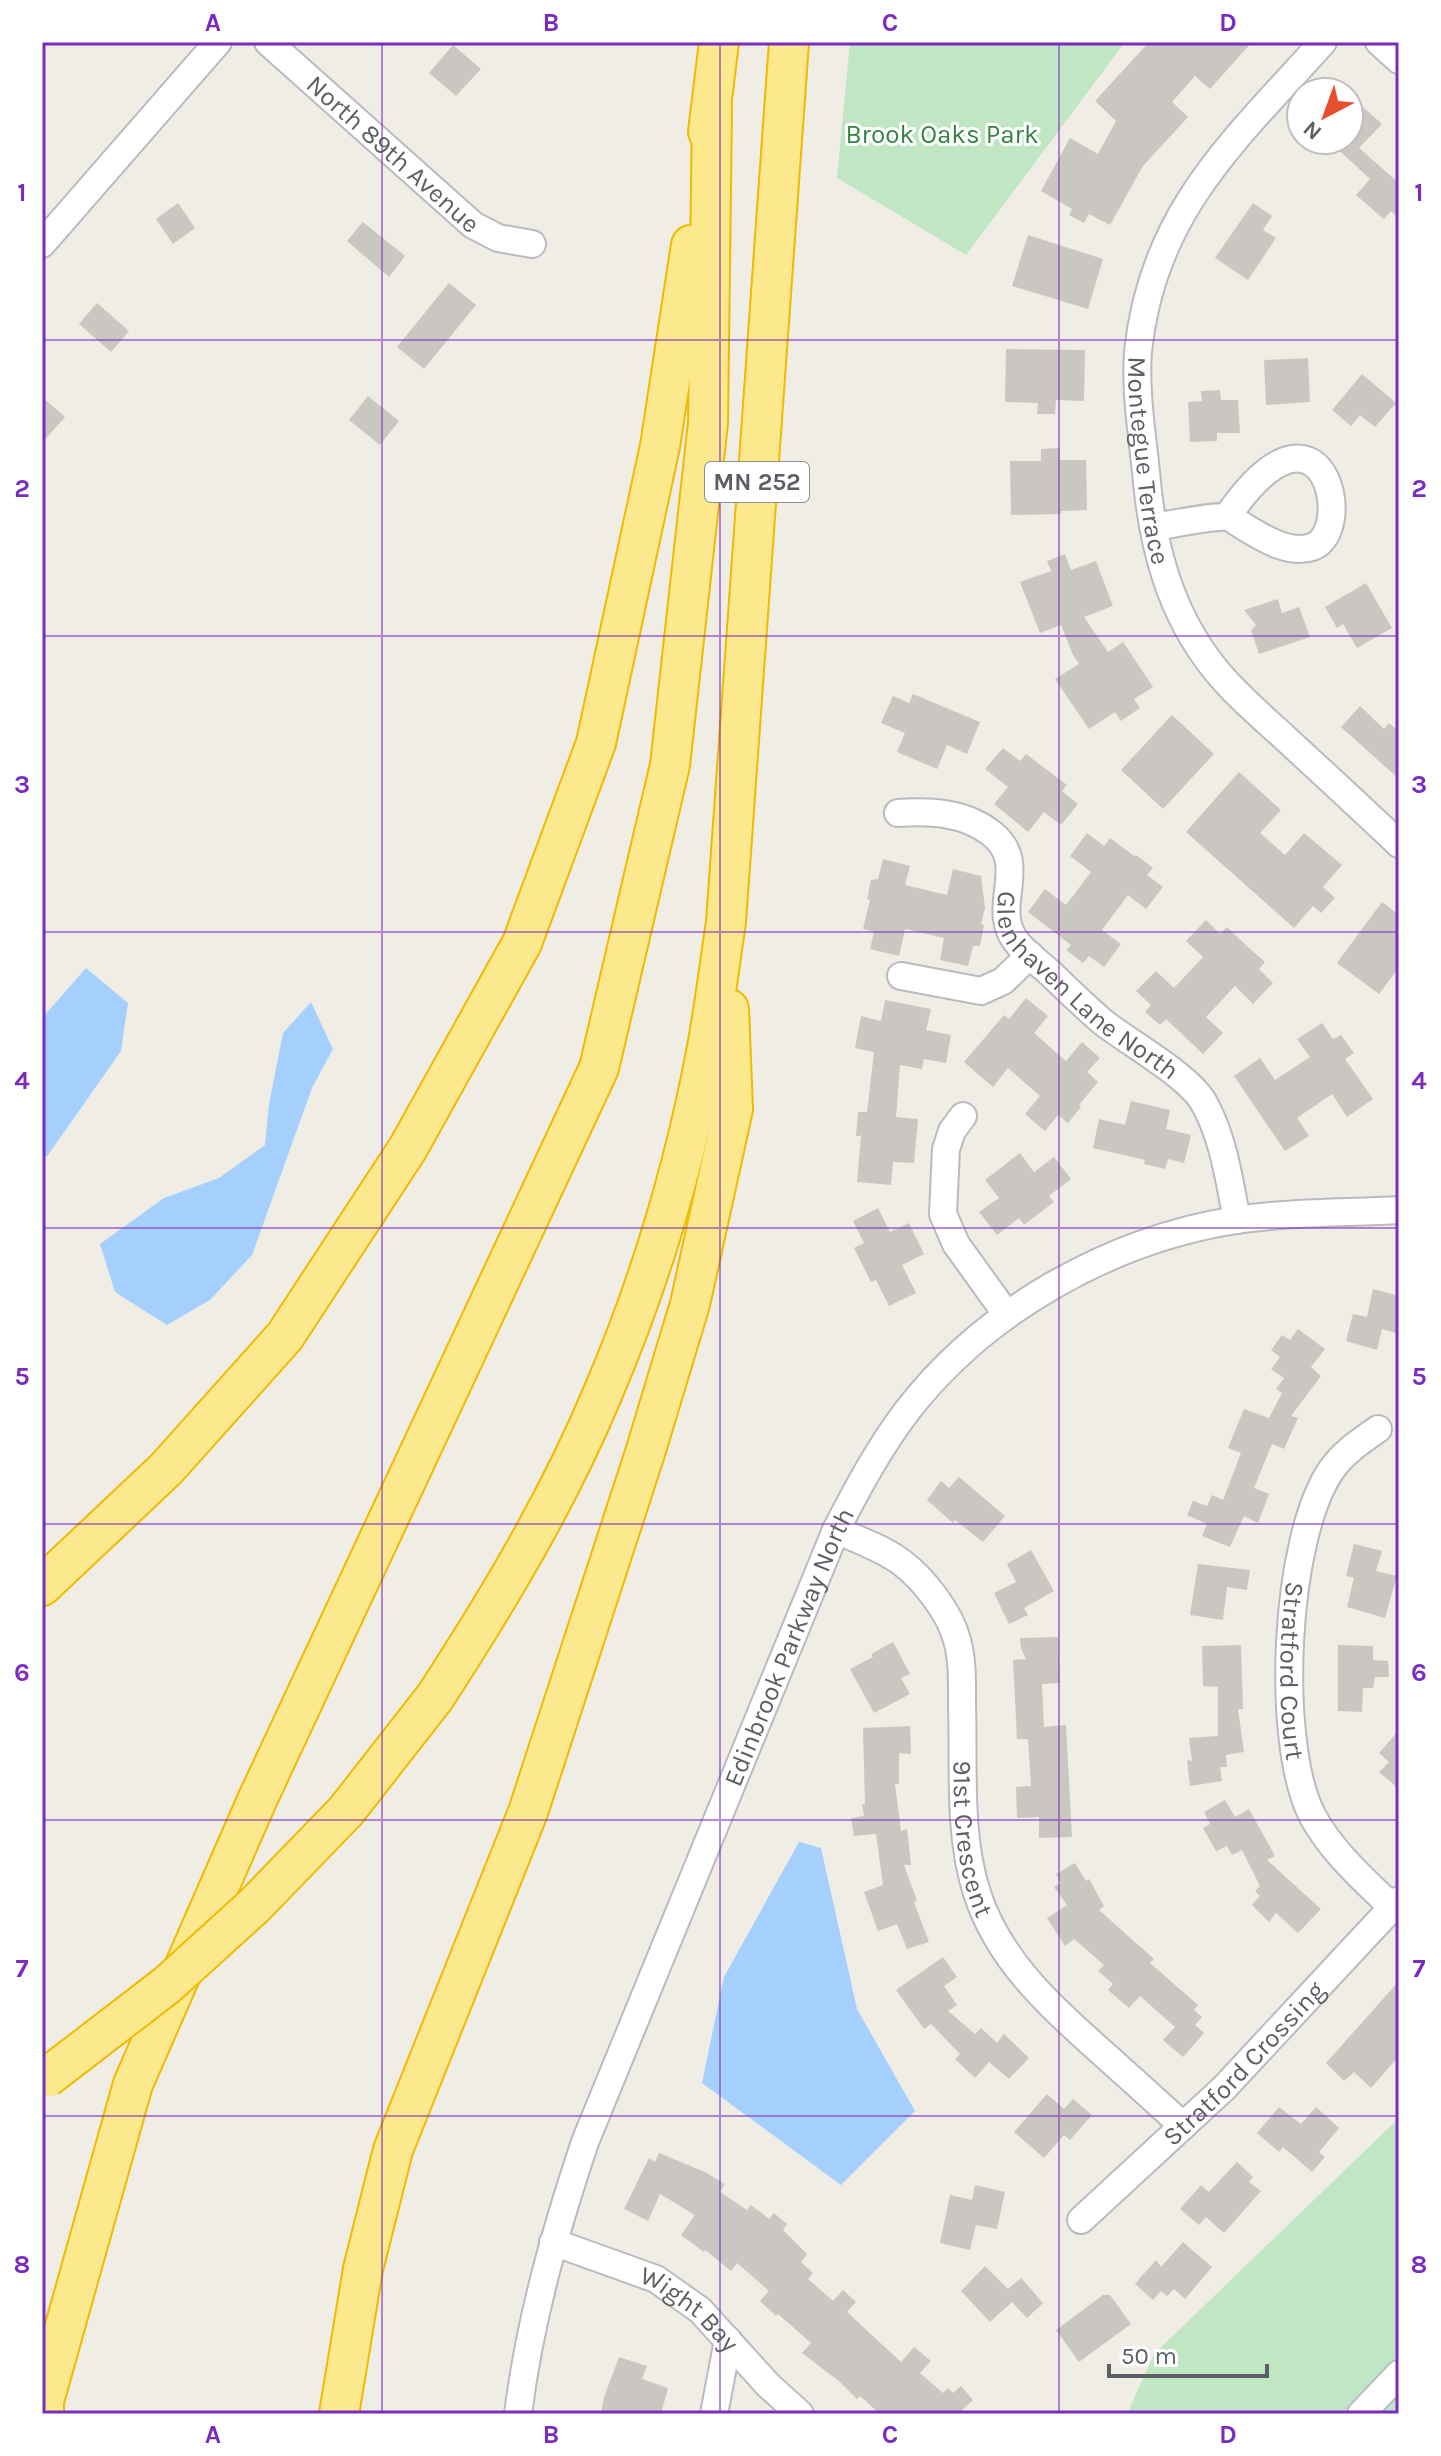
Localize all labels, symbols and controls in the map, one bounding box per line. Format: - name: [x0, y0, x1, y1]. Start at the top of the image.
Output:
- text: A: [205, 7, 221, 38]
- text: B: [543, 7, 559, 38]
- text: C: [882, 7, 898, 38]
- text: D: [1219, 7, 1237, 38]
- street label: North 89th Avenue: [300, 69, 486, 239]
- north arrow: [1285, 76, 1365, 156]
- text: N: [1298, 115, 1327, 145]
- park label: Brook Oaks Park: [845, 119, 1039, 150]
- text: 1: [17, 177, 27, 208]
- text: 1: [1414, 177, 1424, 208]
- street label: Montegue Terrace: [1122, 356, 1177, 568]
- road number: MN 252: [705, 462, 809, 502]
- text: 2: [14, 473, 30, 504]
- text: 2: [1411, 473, 1427, 504]
- text: 3: [14, 769, 30, 800]
- text: 3: [1411, 769, 1427, 800]
- street label: Glenhaven Lane North: [991, 890, 1185, 1086]
- text: 4: [14, 1065, 30, 1096]
- text: 4: [1411, 1065, 1427, 1096]
- text: 5: [14, 1361, 30, 1392]
- text: 5: [1411, 1361, 1427, 1392]
- street label: Edinbrook Parkway North: [717, 1502, 860, 1791]
- street label: Stratford Court: [1274, 1580, 1311, 1762]
- text: 6: [14, 1657, 30, 1688]
- text: 6: [1411, 1657, 1427, 1688]
- street label: 91st Crescent: [947, 1760, 1000, 1922]
- text: 7: [16, 1953, 29, 1984]
- text: 7: [1413, 1953, 1426, 1984]
- street label: Stratford Crossing: [1156, 1974, 1331, 2152]
- text: 8: [14, 2249, 30, 2280]
- text: 8: [1411, 2249, 1427, 2280]
- street label: Wight Bay: [636, 2259, 746, 2358]
- scale bar: [1109, 2328, 1267, 2378]
- text: 50 m: [1121, 2342, 1177, 2370]
- text: A: [205, 2419, 221, 2450]
- text: B: [543, 2419, 559, 2450]
- text: C: [882, 2419, 898, 2450]
- text: D: [1219, 2419, 1237, 2450]

